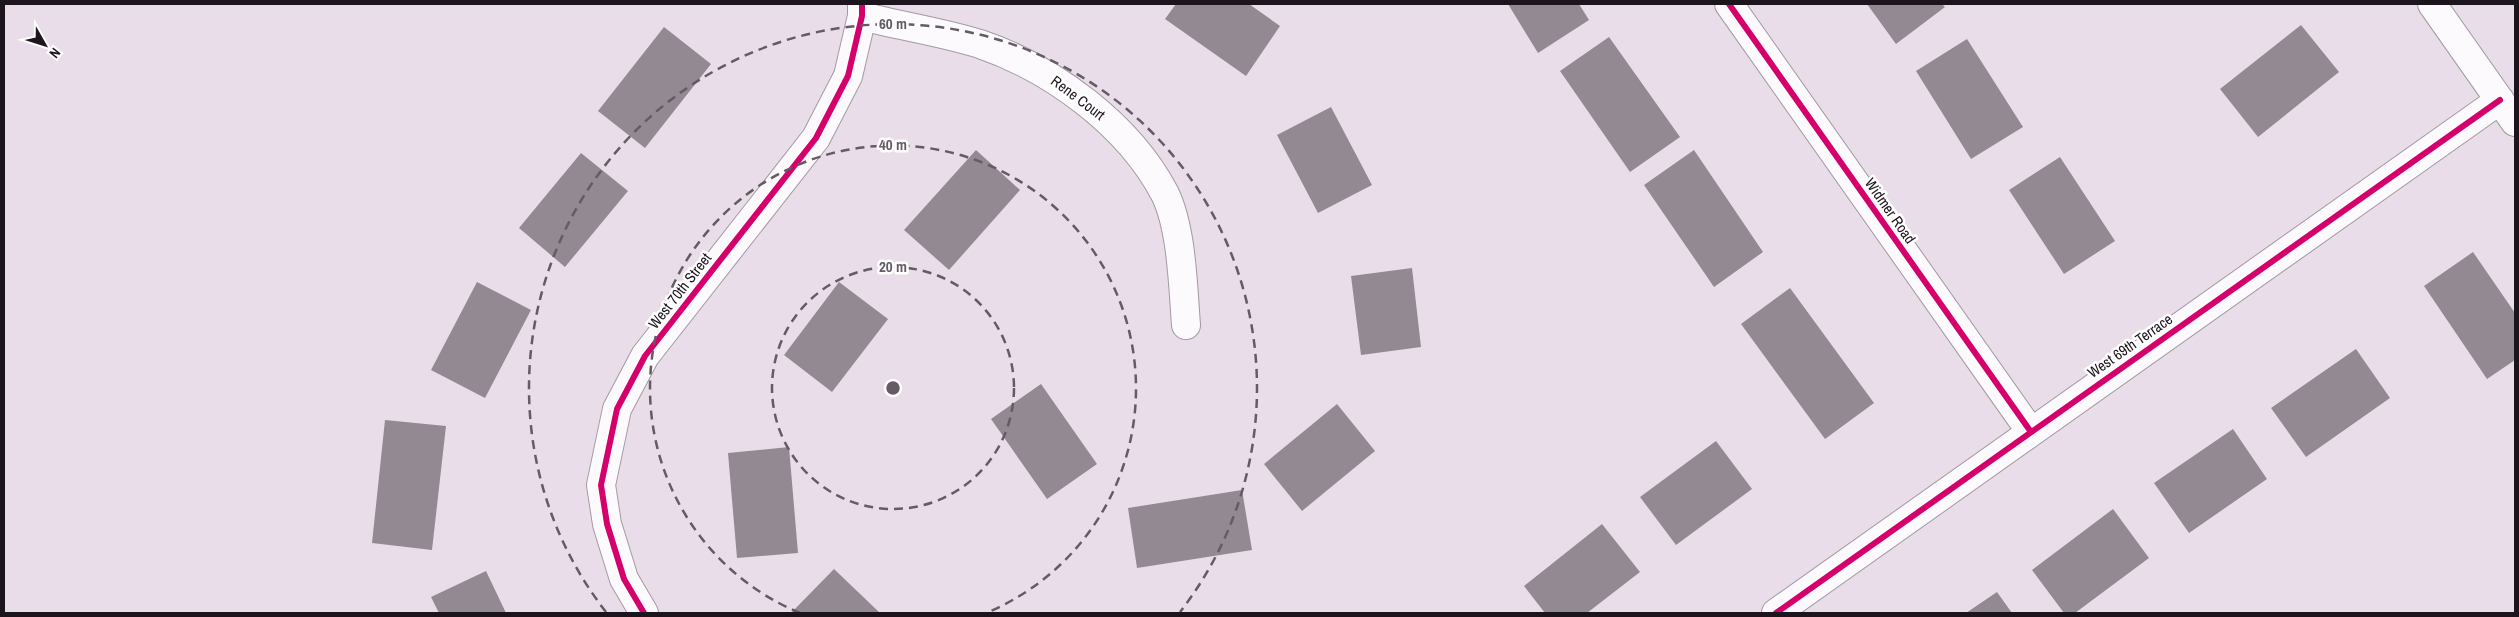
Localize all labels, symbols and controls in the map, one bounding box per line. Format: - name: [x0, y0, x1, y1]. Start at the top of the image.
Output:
- text: 60 m: [879, 13, 907, 34]
- north arrow: [20, 20, 70, 70]
- text: N: [45, 44, 65, 62]
- street label: Rene Court: [1047, 70, 1110, 125]
- text: 40 m: [879, 134, 907, 155]
- street label: Widmer Road: [1860, 174, 1921, 248]
- street label: West 70th Street: [643, 248, 716, 333]
- text: 20 m: [879, 256, 907, 277]
- street label: West 69th Terrace: [2083, 308, 2177, 383]
- centre of rings: [884, 379, 902, 397]

